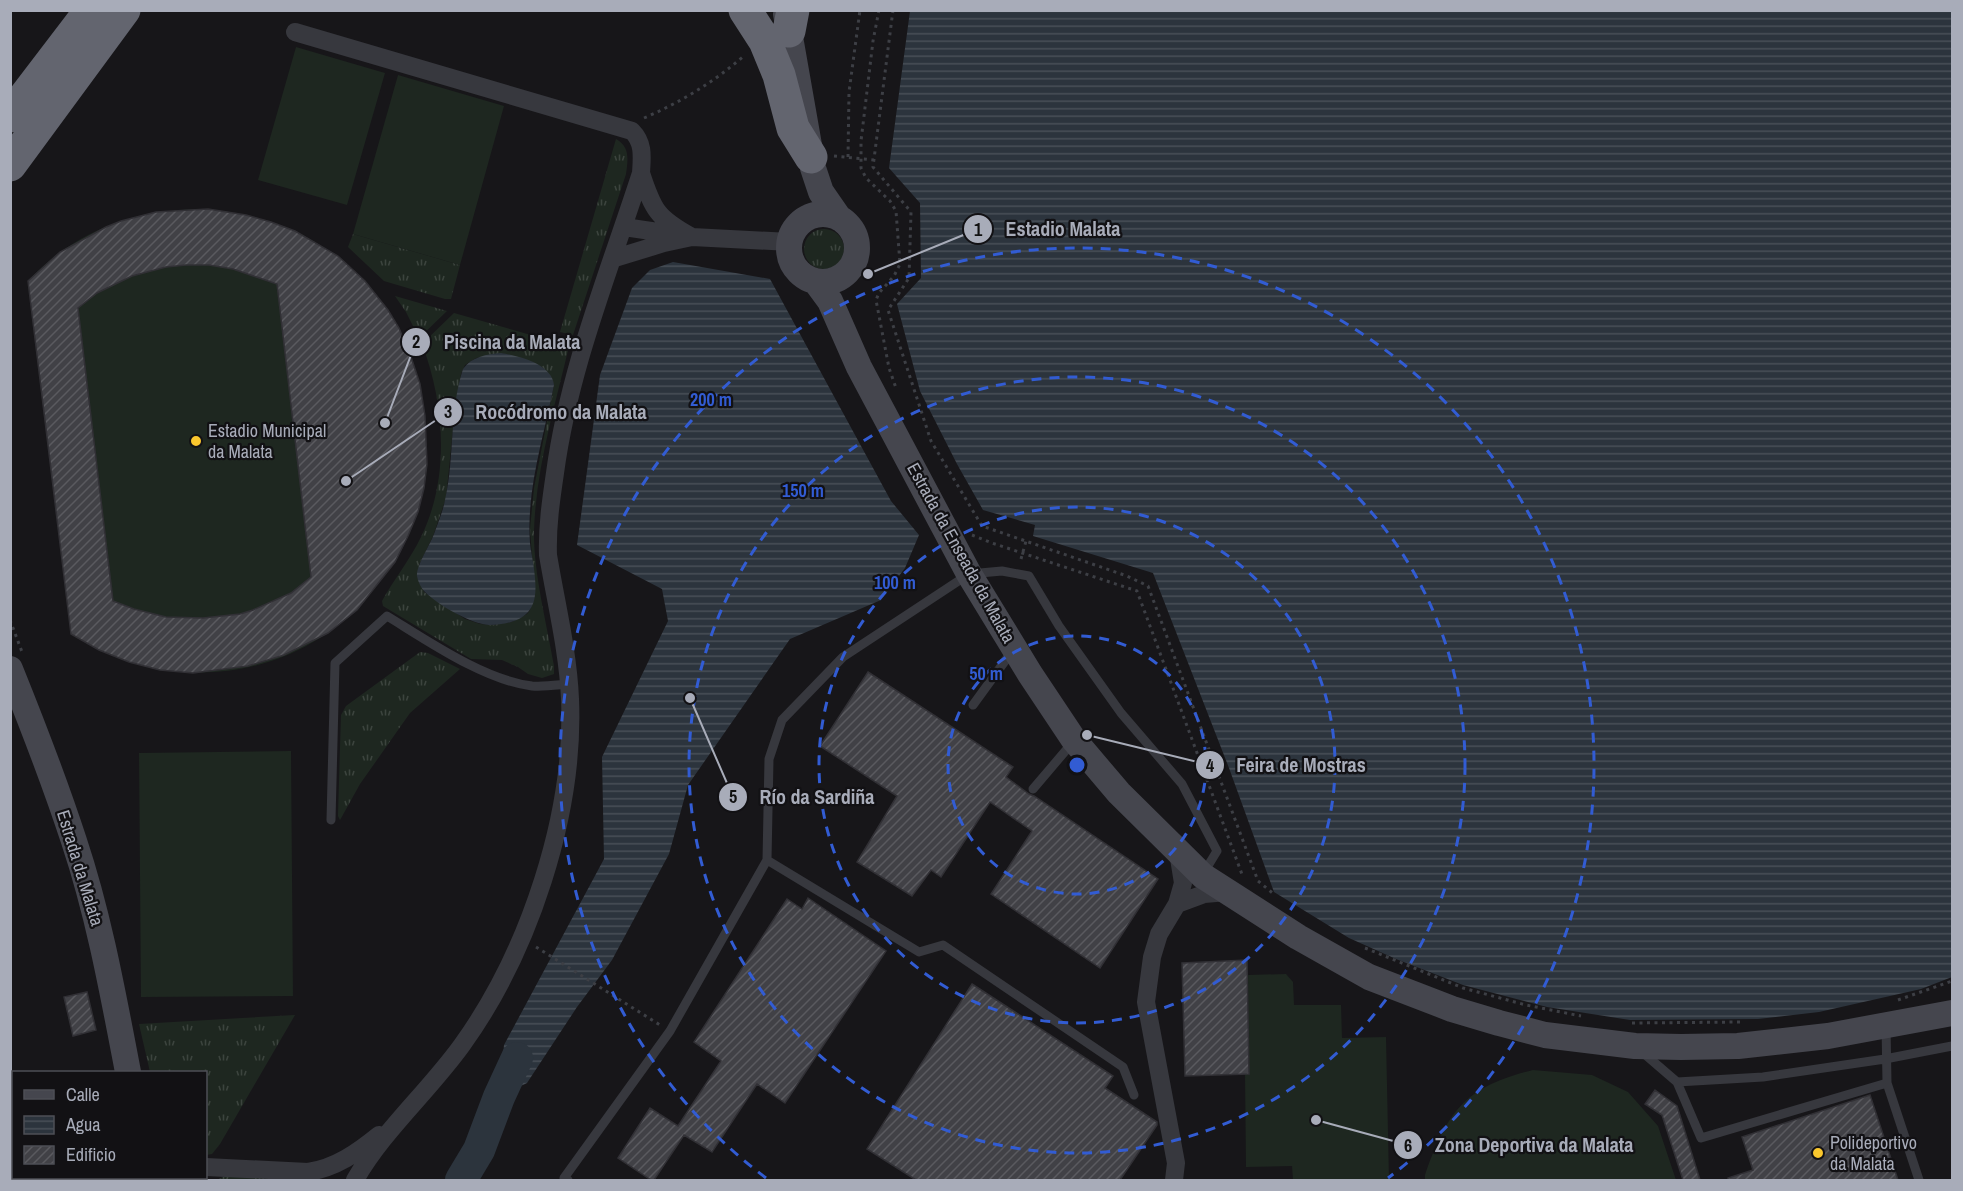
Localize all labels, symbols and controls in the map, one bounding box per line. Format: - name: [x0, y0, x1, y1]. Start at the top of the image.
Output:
- callout: Estadio Malata: [963, 210, 1132, 248]
- text: Estadio Malata: [1006, 215, 1120, 242]
- text: 1: [974, 217, 983, 242]
- callout: Piscina da Malata: [401, 323, 592, 361]
- text: Piscina da Malata: [444, 328, 580, 355]
- text: 2: [412, 329, 420, 354]
- text: 200 m: [690, 387, 732, 412]
- callout: Rocódromo da Malata: [433, 393, 658, 431]
- text: Rocódromo da Malata: [475, 398, 647, 425]
- text: 3: [444, 399, 452, 424]
- place label: Estadio Municipal da Malata: [208, 418, 326, 464]
- marker: Estadio Municipal da Malata: [189, 434, 203, 448]
- street label: Estrada da Enseada da Malata: [901, 458, 1022, 647]
- text: 150 m: [782, 478, 824, 503]
- text: 100 m: [874, 570, 916, 595]
- text: 50 m: [969, 661, 1003, 686]
- callout: Feira de Mostras: [1195, 746, 1378, 784]
- text: Feira de Mostras: [1236, 751, 1366, 778]
- text: 4: [1206, 753, 1215, 778]
- centre of rings: [1067, 755, 1087, 775]
- callout: Río da Sardiña: [718, 778, 886, 816]
- text: Río da Sardiña: [760, 783, 874, 810]
- text: 5: [729, 784, 737, 809]
- street label: Estrada da Malata: [51, 807, 110, 929]
- legend: [12, 1071, 207, 1179]
- text: Calle: [66, 1082, 100, 1107]
- text: Agua: [65, 1112, 100, 1137]
- callout: Zona Deportiva da Malata: [1393, 1126, 1645, 1164]
- place label: Polideportivo da Malata: [1830, 1130, 1917, 1176]
- text: Zona Deportiva da Malata: [1435, 1131, 1633, 1158]
- text: 6: [1404, 1133, 1412, 1158]
- text: Edificio: [66, 1142, 116, 1167]
- marker: Polideportivo da Malata: [1811, 1146, 1825, 1160]

